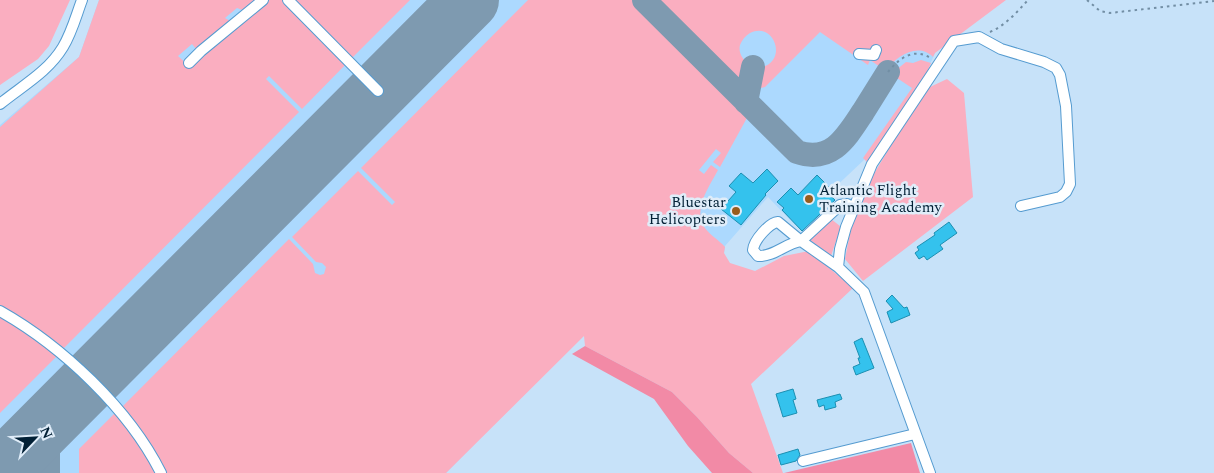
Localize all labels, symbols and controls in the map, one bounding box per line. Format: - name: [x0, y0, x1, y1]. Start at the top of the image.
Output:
- place label: Atlantic Flight Training Academy: [819, 179, 943, 219]
- place label: Bluestar Helicopters: [649, 191, 726, 231]
- marker: Atlantic Flight Training Academy: [803, 193, 815, 205]
- marker: Bluestar Helicopters: [730, 205, 742, 217]
- north arrow: [10, 413, 60, 463]
- text: N: [34, 423, 58, 442]

